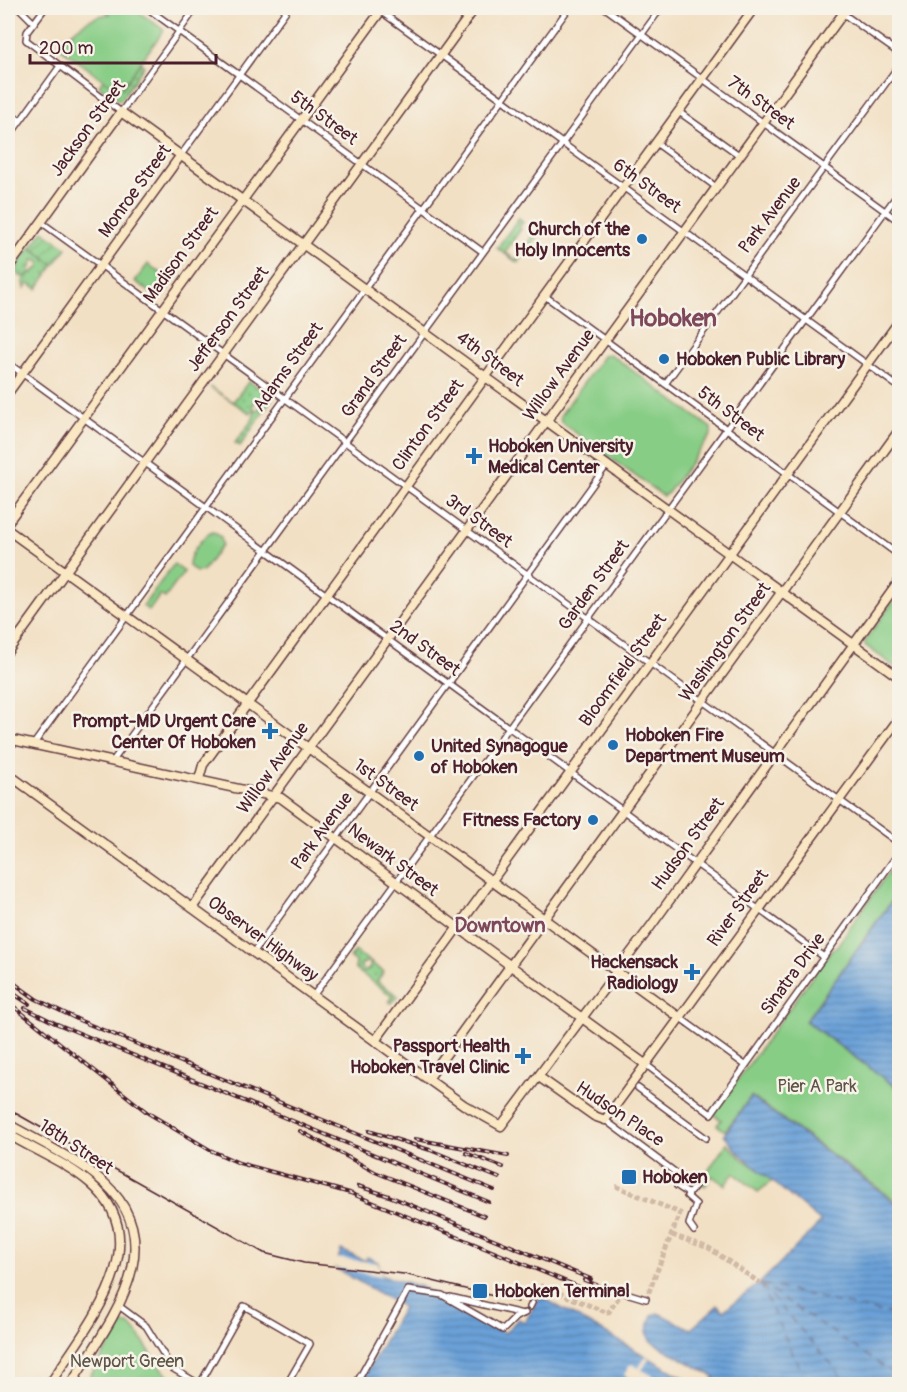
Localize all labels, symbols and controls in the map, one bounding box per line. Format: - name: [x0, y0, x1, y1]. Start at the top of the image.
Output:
- scale bar: [30, 27, 216, 65]
- text: 200 m: [39, 37, 94, 60]
- street label: 7th Street: [723, 71, 800, 136]
- street label: Jackson Street: [45, 74, 131, 181]
- street label: 5th Street: [286, 86, 363, 151]
- street label: Monroe Street: [93, 139, 177, 242]
- street label: 6th Street: [608, 154, 686, 219]
- street label: Park Avenue: [734, 172, 807, 258]
- street label: Madison Street: [138, 202, 224, 308]
- place label: Church of the Holy Innocents: [515, 218, 631, 262]
- marker: Church of the Holy Innocents: [635, 232, 649, 246]
- street label: Jefferson Street: [182, 261, 274, 376]
- district label: Hoboken: [629, 304, 717, 333]
- street label: Adams Street: [248, 317, 329, 416]
- street label: Willow Avenue: [518, 324, 600, 425]
- street label: 4th Street: [452, 326, 529, 392]
- street label: Grand Street: [336, 329, 413, 422]
- place label: Hoboken Public Library: [676, 348, 845, 371]
- marker: Hoboken Public Library: [657, 352, 671, 366]
- street label: Clinton Street: [387, 374, 470, 475]
- street label: 5th Street: [693, 381, 770, 447]
- place label: Hoboken University Medical Center: [488, 435, 633, 479]
- marker: Hoboken University Medical Center: [465, 447, 483, 465]
- street label: 3rd Street: [441, 489, 518, 554]
- street label: Garden Street: [553, 534, 635, 635]
- street label: Washington Street: [674, 577, 777, 706]
- street label: Bloomfield Street: [574, 608, 672, 731]
- street label: 2nd Street: [385, 615, 465, 682]
- place label: Prompt-MD Urgent Care Center Of Hoboken: [72, 710, 257, 754]
- street label: Willow Avenue: [232, 717, 314, 818]
- marker: Prompt-MD Urgent Care Center Of Hoboken: [261, 722, 279, 740]
- place label: Hoboken Fire Department Museum: [625, 724, 785, 768]
- place label: United Synagogue of Hoboken: [430, 735, 569, 779]
- marker: Hoboken Fire Department Museum: [606, 738, 620, 752]
- marker: United Synagogue of Hoboken: [412, 749, 426, 763]
- street label: 1st Street: [349, 754, 424, 817]
- street label: Park Avenue: [286, 787, 358, 874]
- street label: Hudson Street: [646, 792, 730, 895]
- place label: Fitness Factory: [462, 809, 581, 832]
- marker: Fitness Factory: [586, 813, 600, 827]
- street label: Newark Street: [343, 818, 444, 902]
- street label: River Street: [702, 864, 774, 951]
- street label: Observer Highway: [203, 891, 323, 987]
- district label: Downtown: [454, 913, 546, 938]
- street label: Sinatra Drive: [756, 928, 831, 1020]
- place label: Hackensack Radiology: [590, 951, 678, 995]
- marker: Hackensack Radiology: [683, 963, 701, 981]
- place label: Passport Health Hoboken Travel Clinic: [350, 1035, 511, 1079]
- marker: Passport Health Hoboken Travel Clinic: [514, 1047, 532, 1065]
- park label: Pier A Park: [777, 1075, 857, 1098]
- street label: Hudson Place: [571, 1076, 669, 1152]
- street label: 18th Street: [34, 1114, 118, 1180]
- place label: Hoboken: [642, 1166, 708, 1189]
- marker: Hoboken: [620, 1168, 638, 1186]
- place label: Hoboken Terminal: [494, 1280, 630, 1303]
- marker: Hoboken Terminal: [471, 1282, 489, 1300]
- park label: Newport Green: [70, 1350, 184, 1373]

